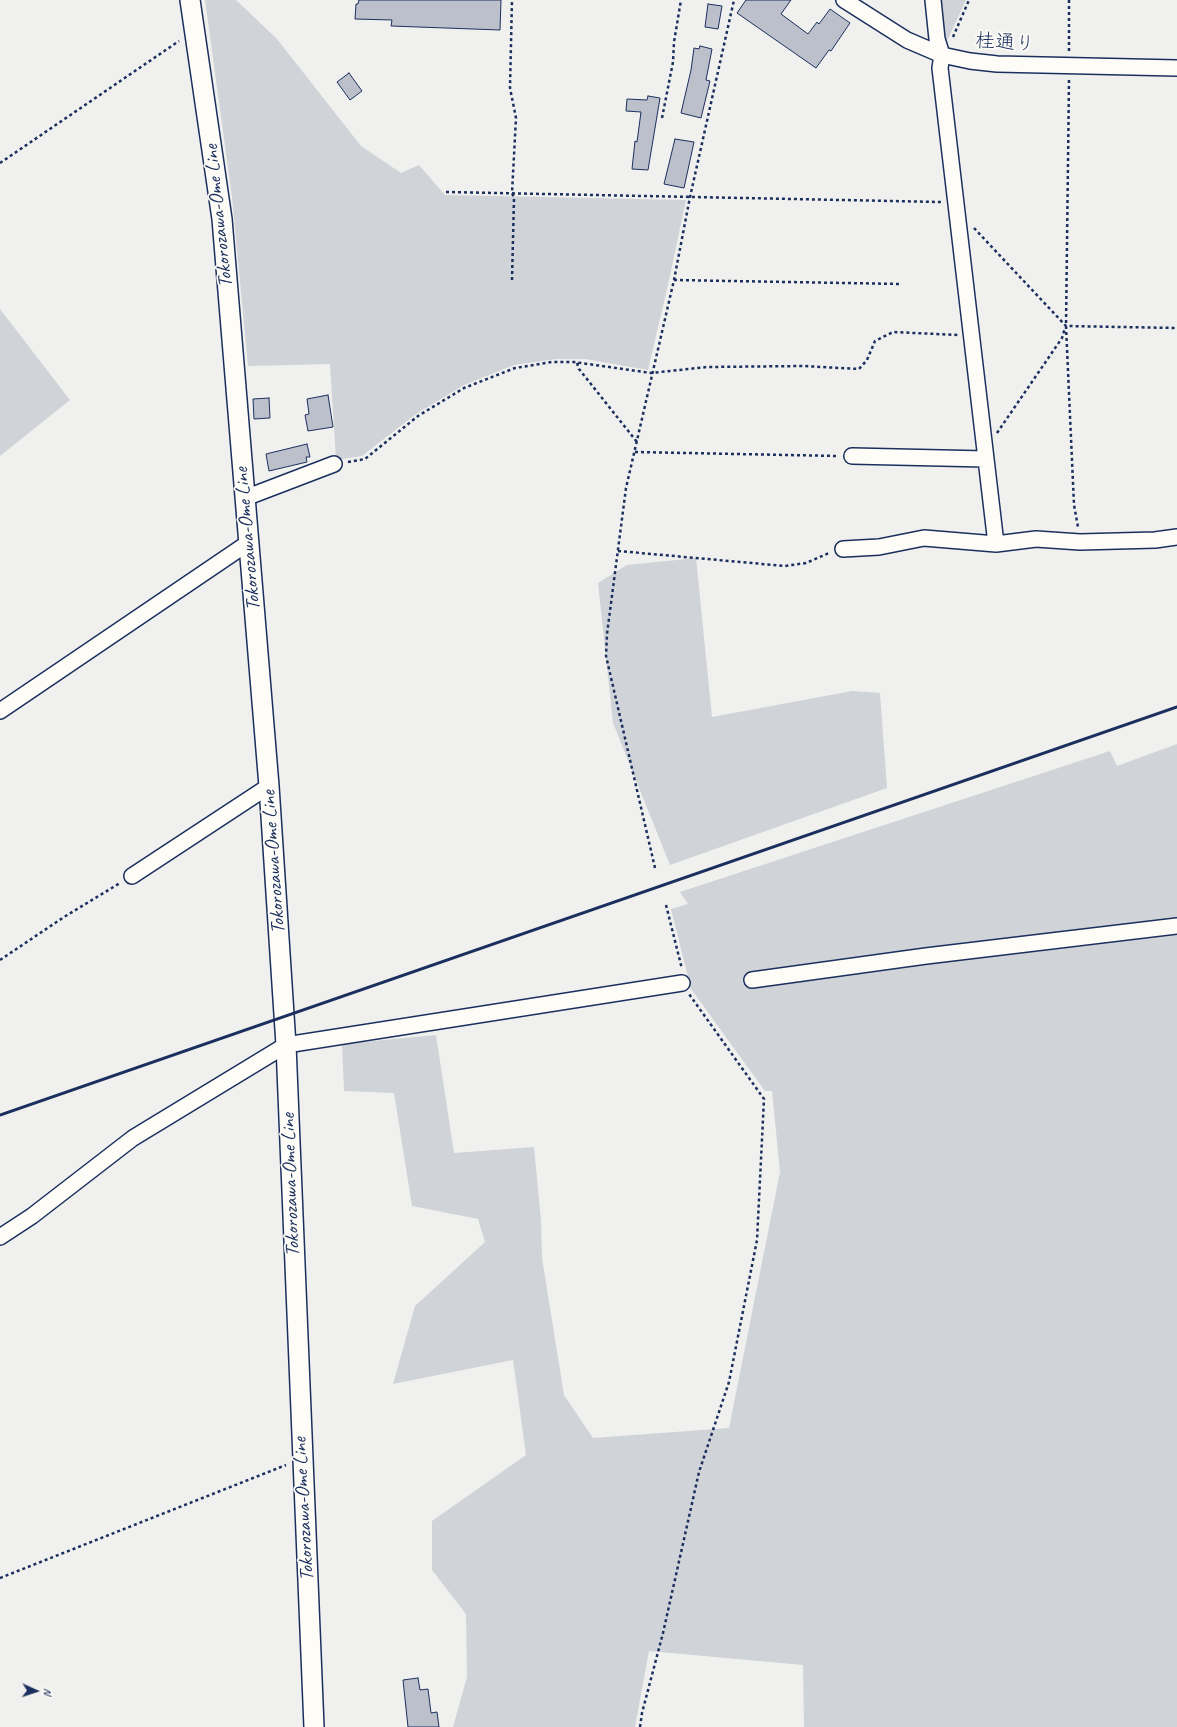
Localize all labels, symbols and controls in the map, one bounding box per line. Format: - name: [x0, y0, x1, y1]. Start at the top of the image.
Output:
- street label: 桂通り: [974, 29, 1036, 57]
- street label: Tokorozawa-Ome Line: [200, 143, 238, 289]
- street label: Tokorozawa-Ome Line: [230, 466, 266, 612]
- street label: Tokorozawa-Ome Line: [257, 790, 291, 934]
- street label: Tokorozawa-Ome Line: [277, 1113, 305, 1257]
- street label: Tokorozawa-Ome Line: [288, 1437, 320, 1581]
- north arrow: [16, 1671, 56, 1711]
- text: N: [41, 1688, 55, 1695]

